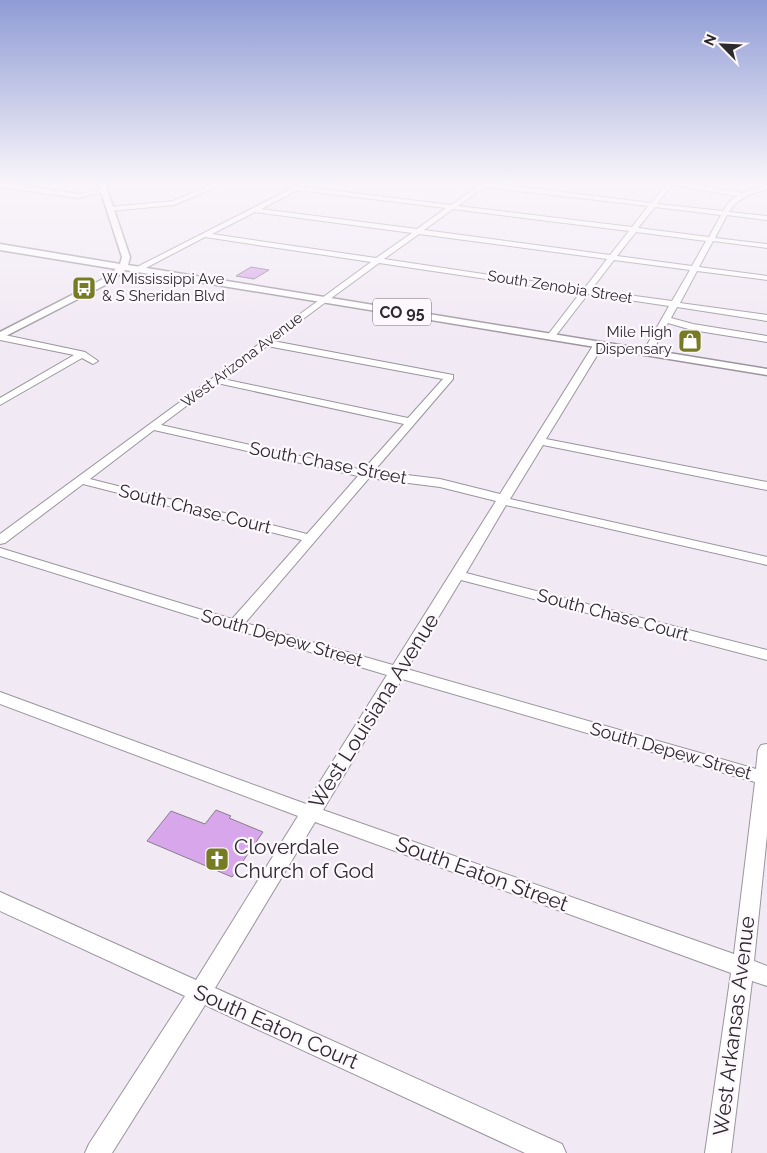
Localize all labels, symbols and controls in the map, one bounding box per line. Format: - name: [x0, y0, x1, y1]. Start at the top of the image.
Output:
- north arrow: [697, 20, 747, 70]
- text: N: [701, 32, 720, 48]
- street label: South Zenobia Street: [486, 267, 634, 307]
- place label: W Mississippi Ave & S Sheridan Blvd: [102, 270, 225, 305]
- bus stop icon: W Mississippi Ave & S Sheridan Blvd: [71, 275, 97, 301]
- road number: CO 95: [373, 298, 431, 326]
- street label: West Arizona Avenue: [178, 309, 306, 411]
- place label: Mile High Dispensary: [595, 323, 672, 358]
- shop icon: Mile High Dispensary: [677, 328, 703, 354]
- street label: South Chase Street: [248, 437, 409, 488]
- street label: South Chase Court: [117, 479, 273, 538]
- street label: South Chase Court: [535, 584, 691, 645]
- street label: South Depew Street: [199, 604, 365, 671]
- street label: West Louisiana Avenue: [303, 609, 444, 813]
- street label: South Depew Street: [588, 717, 754, 784]
- street label: South Eaton Street: [393, 831, 572, 916]
- place label: Cloverdale Church of God: [234, 834, 374, 883]
- church icon: Cloverdale Church of God: [204, 846, 230, 872]
- street label: West Arkansas Avenue: [708, 915, 759, 1137]
- street label: South Eaton Court: [190, 979, 362, 1074]

